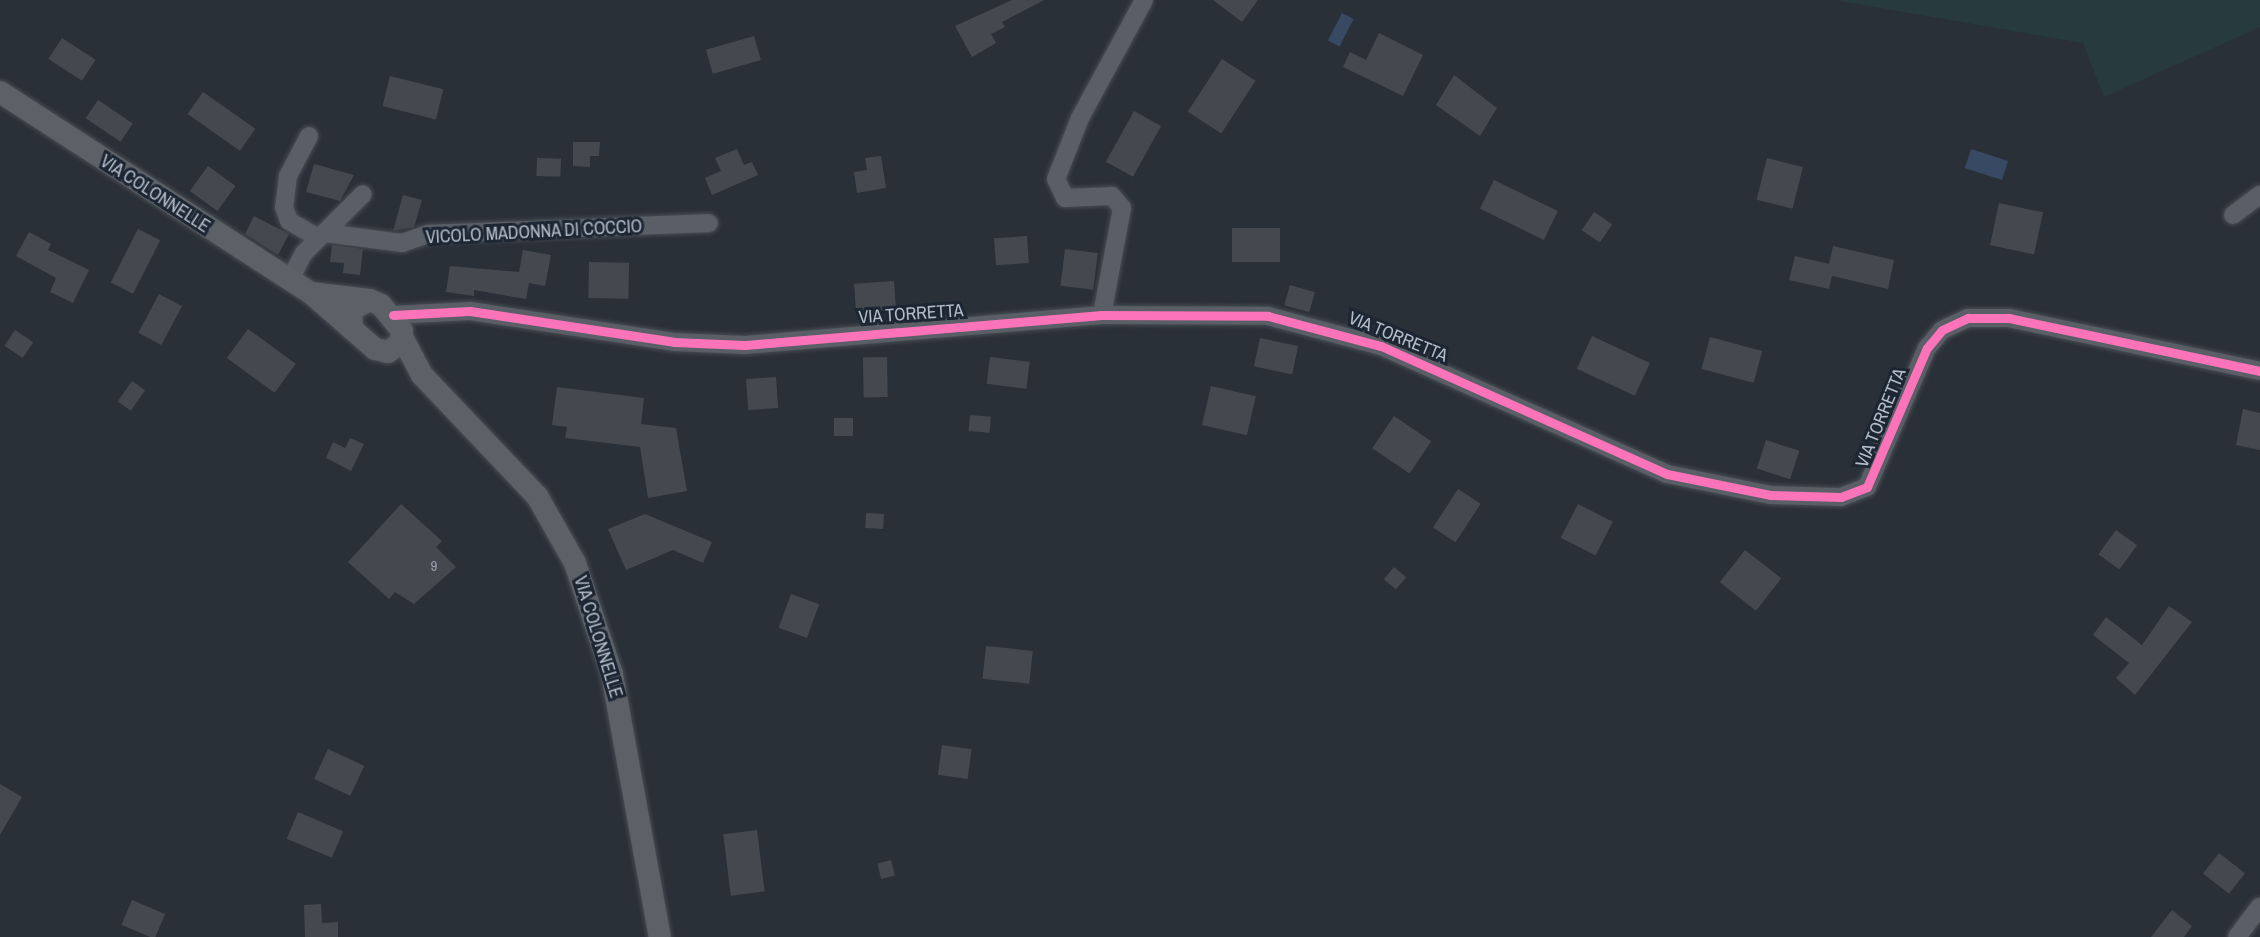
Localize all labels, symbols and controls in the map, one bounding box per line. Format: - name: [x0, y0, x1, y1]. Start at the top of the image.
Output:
- street label: VIA COLONNELLE: [96, 150, 214, 238]
- street label: VICOLO MADONNA DI COCCIO: [425, 216, 643, 248]
- street label: VIA TORRETTA: [857, 300, 965, 328]
- street label: VIA TORRETTA: [1345, 307, 1451, 367]
- street label: VIA TORRETTA: [1851, 365, 1911, 471]
- house number: 9: [431, 557, 437, 575]
- street label: VIA COLONNELLE: [569, 573, 627, 701]

